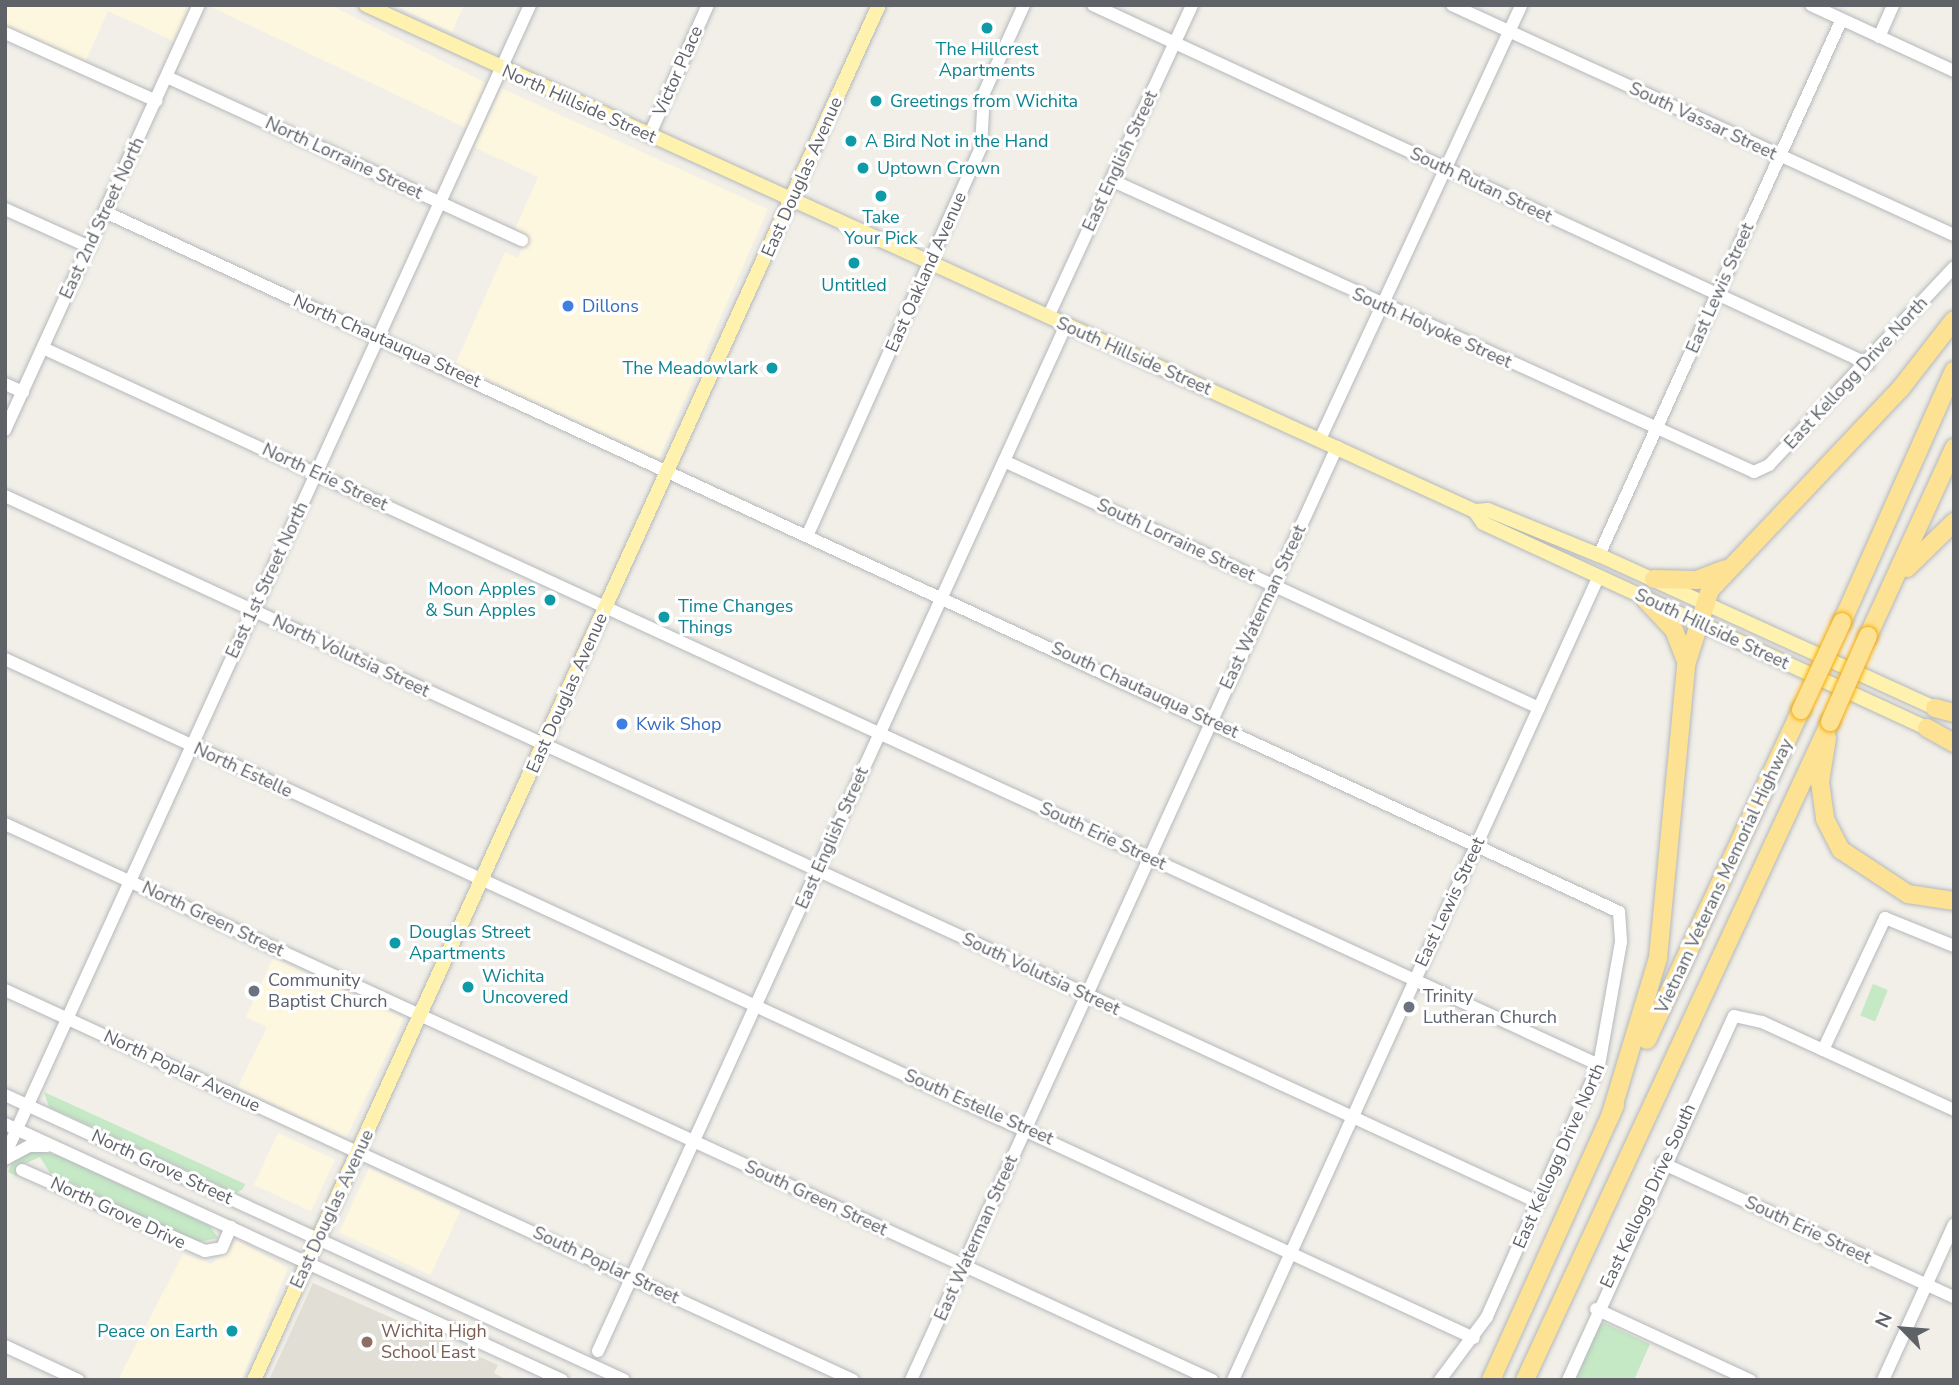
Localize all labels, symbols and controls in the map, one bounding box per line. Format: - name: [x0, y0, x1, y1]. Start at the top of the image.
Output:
- marker: The Hillcrest Apartments: [979, 20, 995, 36]
- street label: Victor Place: [649, 23, 707, 119]
- place label: The Hillcrest Apartments: [936, 39, 1038, 82]
- street label: North Hillside Street: [499, 60, 659, 148]
- street label: South Vassar Street: [1626, 77, 1780, 165]
- street label: East English Street: [1078, 87, 1162, 235]
- place label: Greetings from Wichita: [890, 90, 1078, 112]
- marker: Greetings from Wichita: [868, 93, 884, 109]
- street label: East Douglas Avenue: [757, 94, 847, 260]
- street label: North Lorraine Street: [262, 112, 426, 204]
- place label: A Bird Not in the Hand: [865, 130, 1048, 152]
- marker: A Bird Not in the Hand: [843, 133, 859, 149]
- street label: East 2nd Street North: [55, 134, 149, 302]
- street label: South Rutan Street: [1407, 143, 1555, 227]
- place label: Uptown Crown: [877, 157, 1000, 179]
- marker: Uptown Crown: [855, 160, 871, 176]
- marker: Take Your Pick: [873, 188, 889, 204]
- street label: East Oakland Avenue: [881, 188, 971, 356]
- place label: Take Your Pick: [844, 207, 918, 249]
- street label: East Lewis Street: [1682, 220, 1758, 356]
- marker: Untitled: [846, 255, 862, 271]
- place label: Untitled: [821, 274, 887, 296]
- street label: South Holyoke Street: [1349, 283, 1515, 373]
- street label: North Chautauqua Street: [290, 290, 484, 392]
- street label: East Kellogg Drive North: [1780, 292, 1932, 454]
- place label: Dillons: [582, 295, 639, 317]
- marker: Dillons: [560, 298, 576, 314]
- street label: South Hillside Street: [1053, 312, 1215, 400]
- place label: The Meadowlark: [622, 357, 758, 379]
- marker: The Meadowlark: [764, 360, 780, 376]
- street label: North Erie Street: [259, 439, 391, 515]
- street label: South Lorraine Street: [1093, 494, 1259, 586]
- street label: East 1st Street North: [221, 498, 313, 662]
- street label: East Waterman Street: [1215, 521, 1311, 693]
- place label: Moon Apples & Sun Apples: [425, 579, 536, 622]
- street label: South Hillside Street: [1632, 584, 1792, 674]
- marker: Moon Apples & Sun Apples: [542, 592, 558, 608]
- place label: Time Changes Things: [678, 596, 794, 638]
- marker: Time Changes Things: [656, 609, 672, 625]
- street label: North Volutsia Street: [269, 610, 433, 702]
- street label: East Douglas Avenue: [522, 610, 612, 776]
- street label: South Chautauqua Street: [1048, 637, 1242, 743]
- place label: Kwik Shop: [636, 713, 721, 735]
- marker: Kwik Shop: [614, 716, 630, 732]
- street label: Vietnam Veterans Memorial Highway: [1651, 735, 1797, 1017]
- street label: North Estelle: [190, 738, 296, 802]
- street label: East English Street: [791, 764, 873, 912]
- street label: South Erie Street: [1036, 797, 1170, 875]
- street label: East Lewis Street: [1411, 834, 1489, 970]
- street label: North Green Street: [139, 877, 287, 961]
- place label: Douglas Street Apartments: [409, 922, 530, 964]
- street label: South Volutsia Street: [959, 928, 1123, 1020]
- marker: Douglas Street Apartments: [387, 935, 403, 951]
- place label: Wichita Uncovered: [482, 966, 568, 1009]
- place label: Community Baptist Church: [268, 970, 387, 1012]
- marker: Wichita Uncovered: [460, 979, 476, 995]
- marker: Community Baptist Church: [246, 983, 262, 999]
- place label: Trinity Lutheran Church: [1423, 986, 1557, 1028]
- marker: Trinity Lutheran Church: [1401, 999, 1417, 1015]
- street label: North Poplar Avenue: [100, 1025, 264, 1117]
- street label: East Kellogg Drive North: [1508, 1060, 1610, 1252]
- street label: South Estelle Street: [901, 1064, 1057, 1150]
- street label: East Kellogg Drive South: [1596, 1100, 1700, 1292]
- street label: North Grove Street: [88, 1125, 236, 1209]
- street label: East Douglas Avenue: [286, 1126, 378, 1292]
- street label: East Waterman Street: [930, 1152, 1022, 1324]
- street label: South Green Street: [741, 1155, 891, 1241]
- street label: North Grove Drive: [47, 1172, 189, 1254]
- street label: South Erie Street: [1741, 1191, 1875, 1269]
- street label: South Poplar Street: [529, 1222, 683, 1308]
- north arrow: [1868, 1294, 1938, 1364]
- text: N: [1869, 1308, 1899, 1332]
- place label: Peace on Earth: [97, 1320, 218, 1342]
- place label: Wichita High School East: [381, 1321, 487, 1364]
- marker: Peace on Earth: [224, 1323, 240, 1339]
- marker: Wichita High School East: [359, 1334, 375, 1350]

